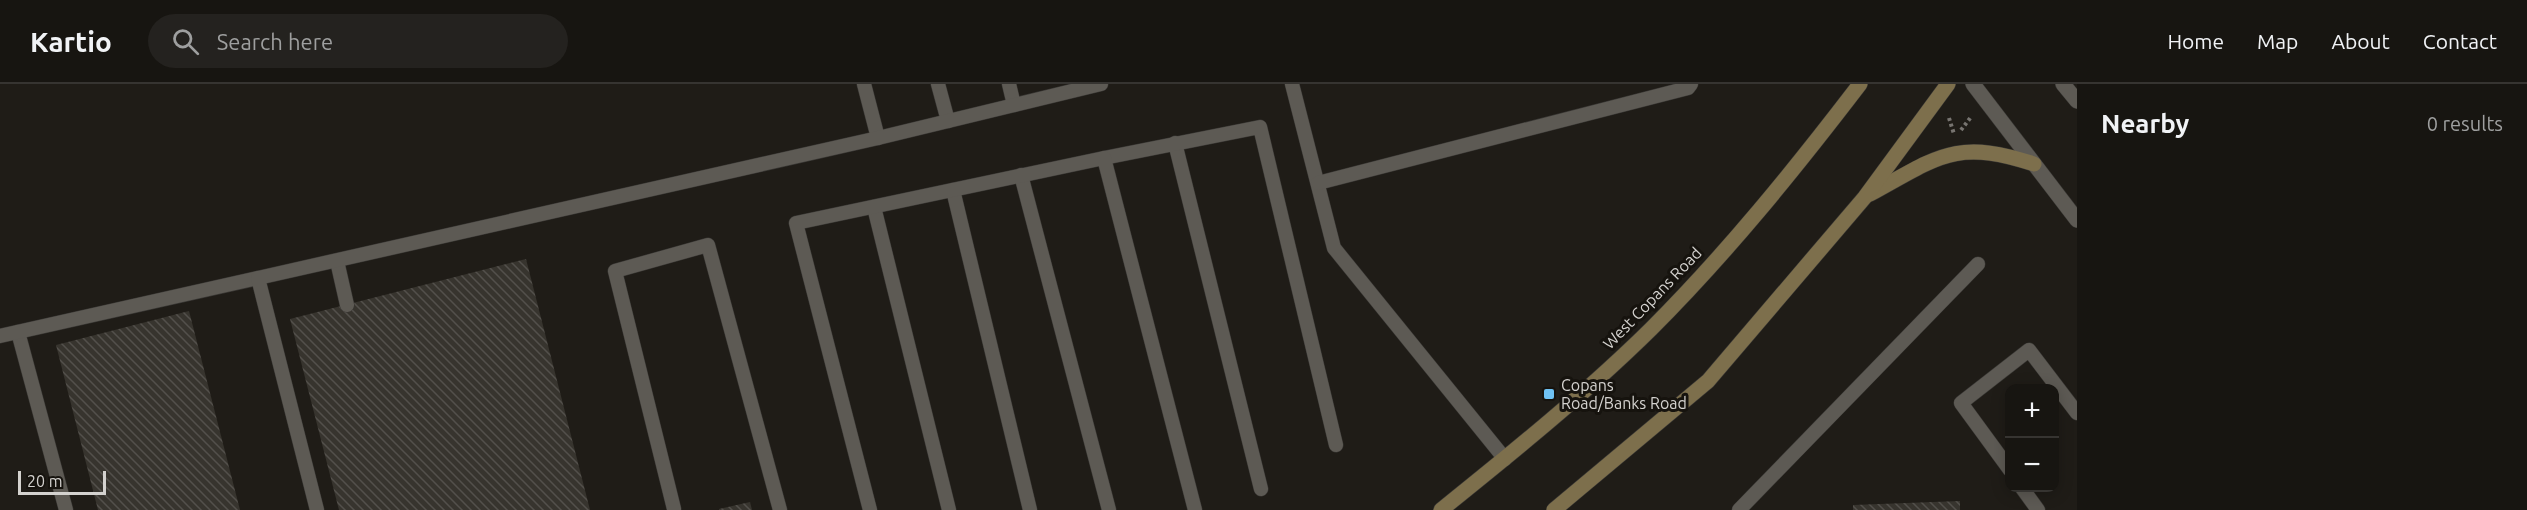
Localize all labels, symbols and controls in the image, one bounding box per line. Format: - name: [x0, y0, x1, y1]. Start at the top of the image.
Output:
- search box: [148, 14, 568, 68]
- icon: search: [169, 25, 202, 58]
- text: Kartio: [30, 26, 112, 57]
- text: Search here: [217, 29, 333, 54]
- text: Home: [2167, 29, 2224, 53]
- text: Map: [2257, 29, 2298, 53]
- text: About: [2331, 29, 2390, 53]
- text: Contact: [2423, 29, 2497, 53]
- text: Nearby: [2101, 109, 2189, 138]
- text: 0 results: [2427, 112, 2503, 135]
- street label: West Copans Road: [1599, 244, 1705, 352]
- place label: Copans Road/Banks Road: [1561, 376, 1687, 412]
- map controls: [2005, 384, 2059, 492]
- button: +: [2005, 384, 2059, 438]
- marker: Copans Road/Banks Road: [1542, 387, 1556, 401]
- button: −: [2005, 438, 2059, 492]
- scale bar: [18, 468, 106, 496]
- text: 20 m: [27, 472, 63, 490]

